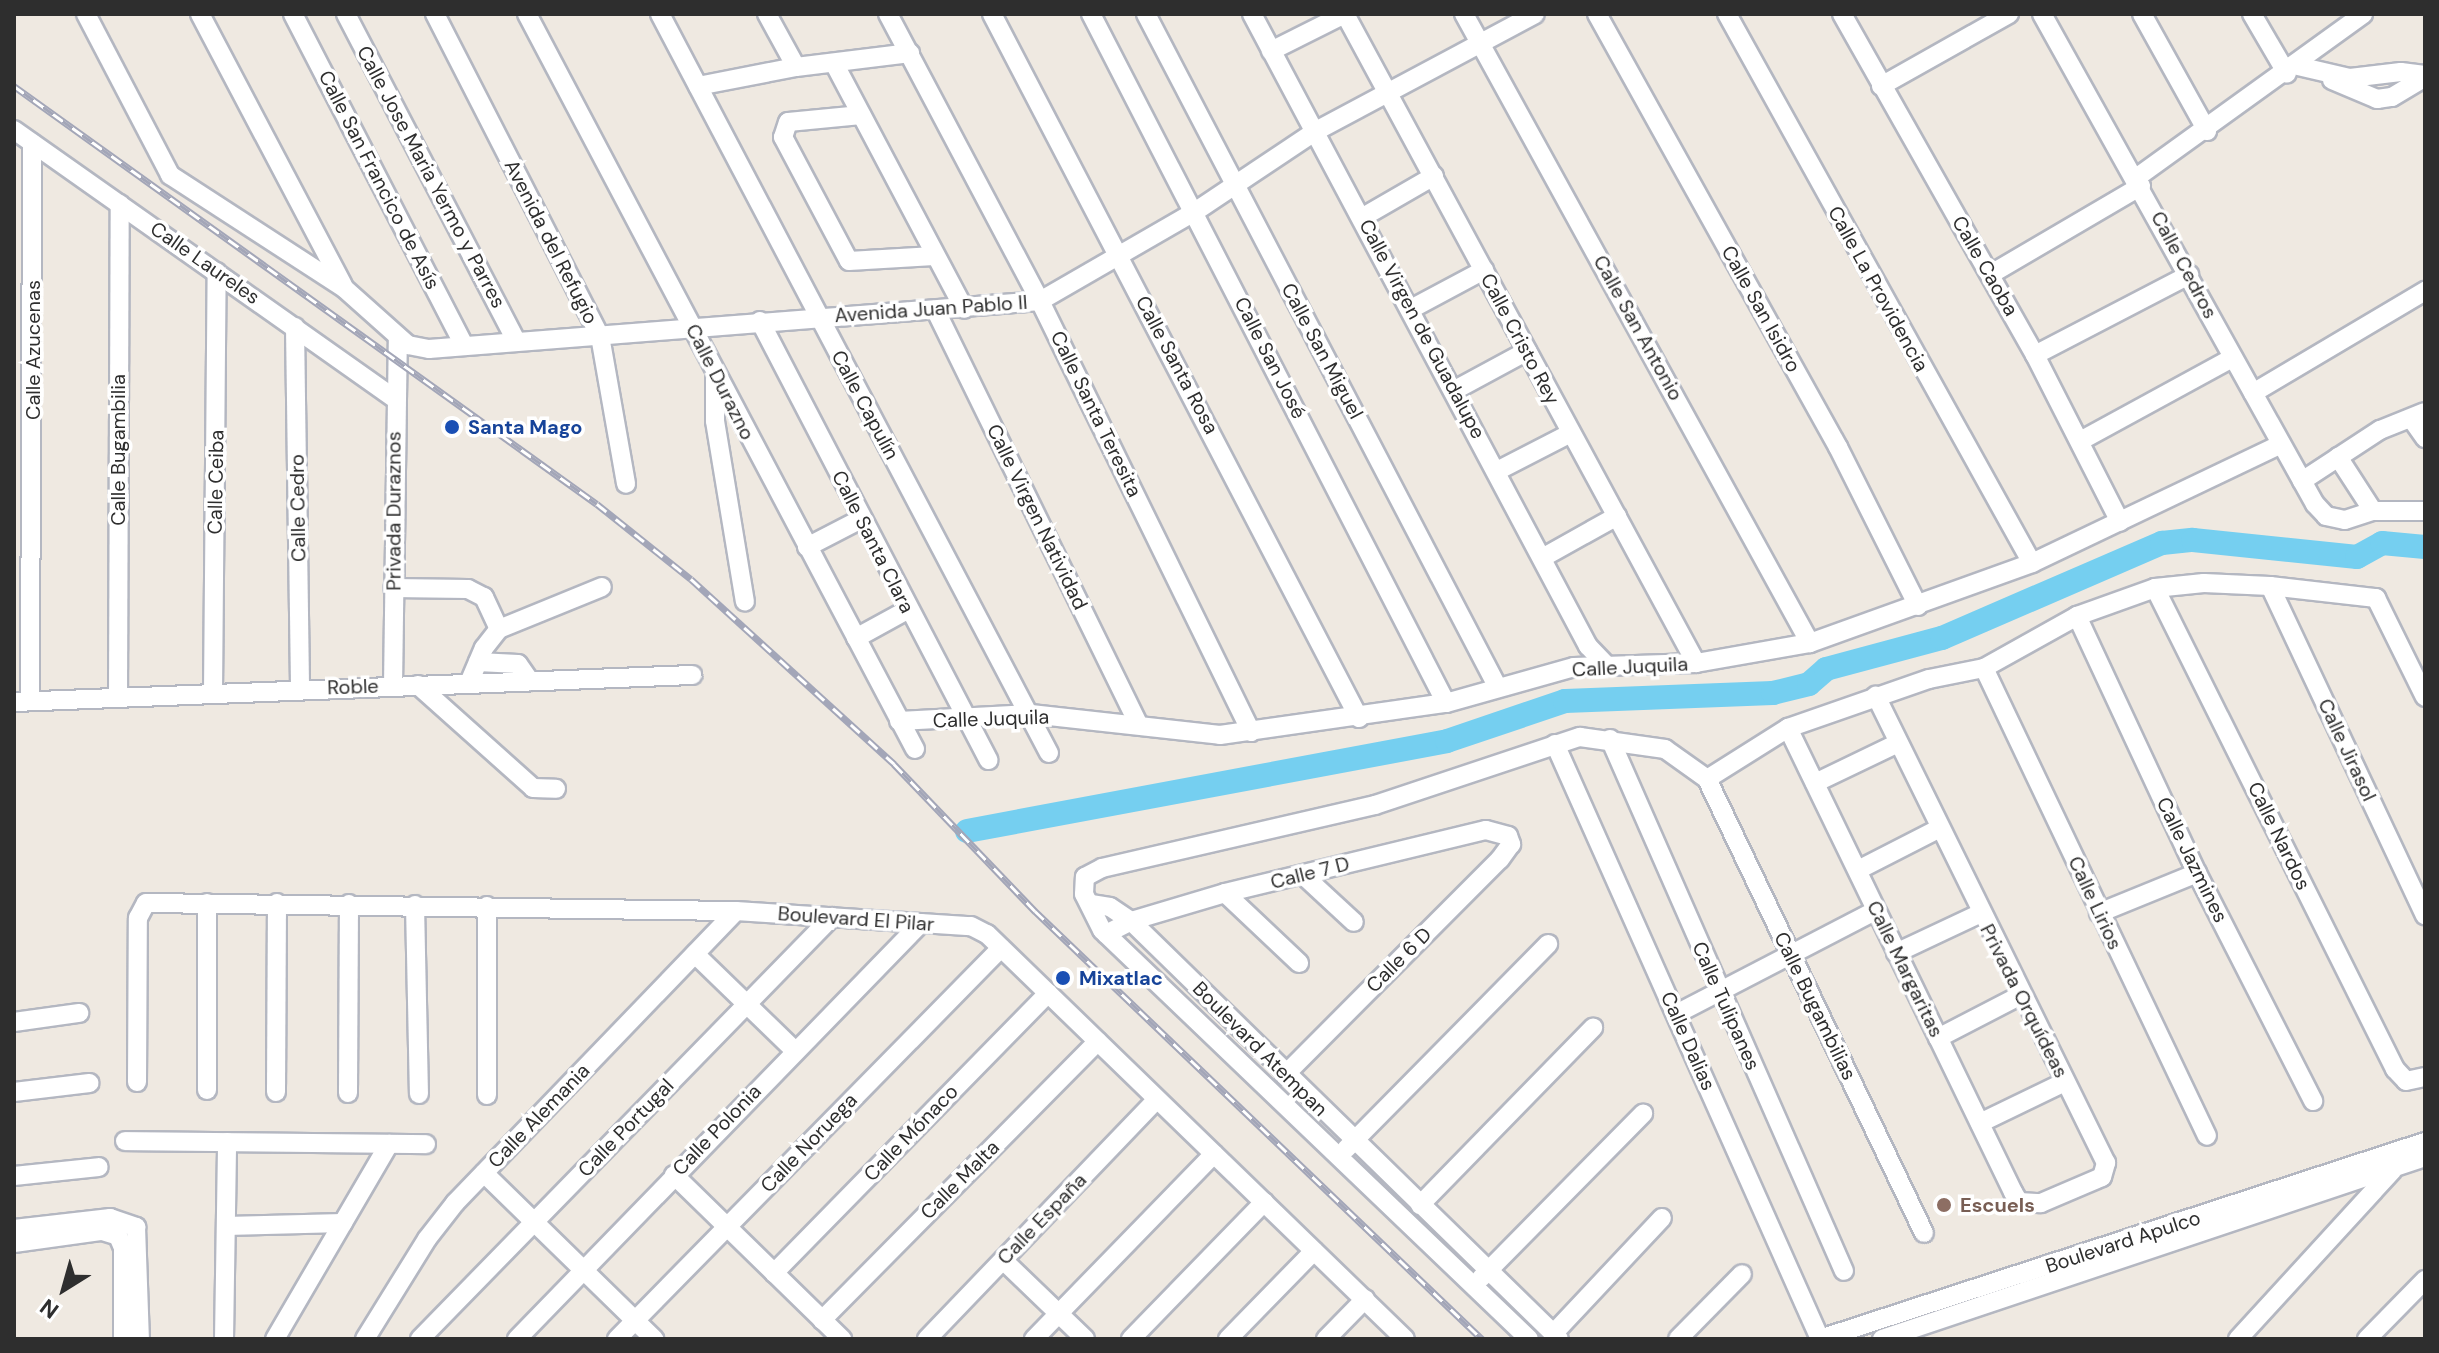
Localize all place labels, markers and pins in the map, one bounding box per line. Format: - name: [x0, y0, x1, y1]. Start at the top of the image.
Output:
- place label: Santa Mago: [468, 415, 582, 439]
- marker: Santa Mago: [443, 418, 461, 436]
- place label: Mixatlac: [1079, 966, 1163, 990]
- marker: Mixatlac: [1054, 969, 1072, 987]
- place label: Escuels: [1960, 1193, 2035, 1217]
- marker: Escuels: [1935, 1196, 1953, 1214]

